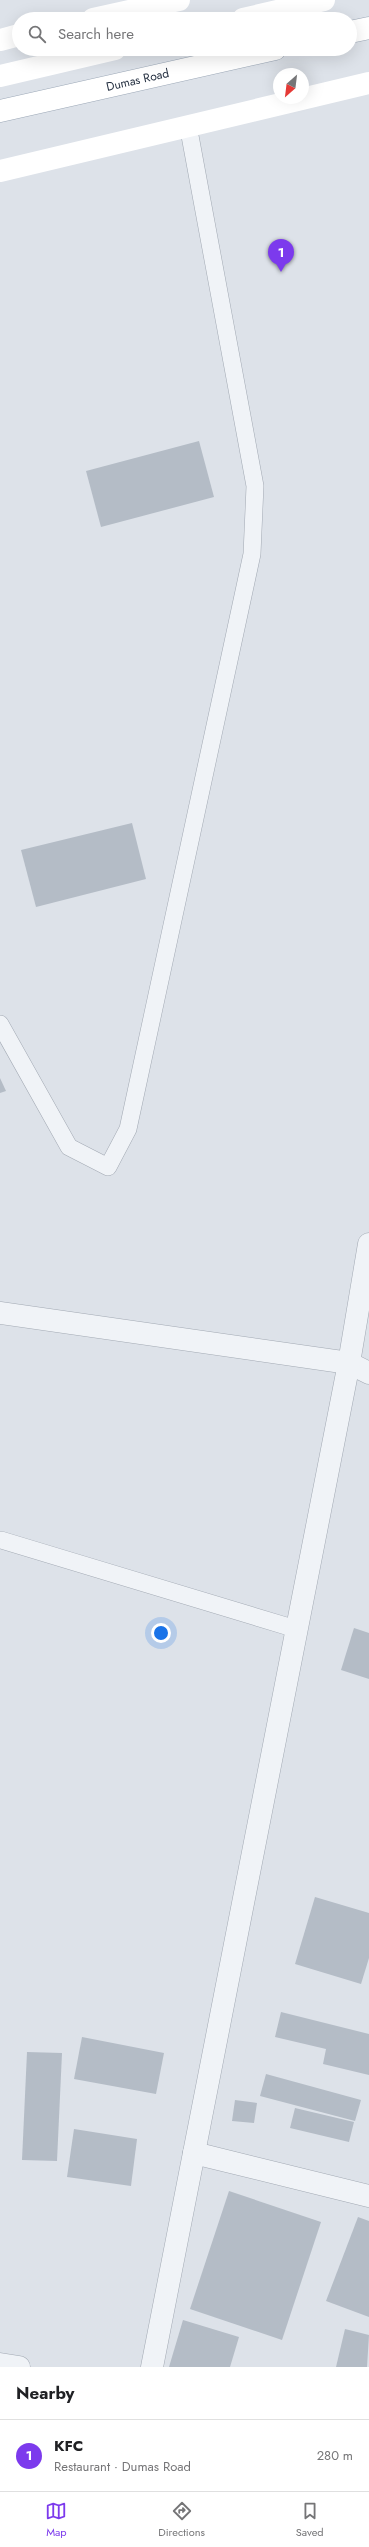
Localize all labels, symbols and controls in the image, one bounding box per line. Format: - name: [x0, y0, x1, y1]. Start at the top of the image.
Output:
- search box: [12, 12, 357, 56]
- icon: search: [26, 23, 48, 45]
- text: Search here: [58, 23, 134, 45]
- street label: Dumas Road: [104, 64, 171, 96]
- north arrow: [273, 68, 309, 104]
- pin: 1: [268, 239, 294, 272]
- your location: [151, 1623, 171, 1643]
- text: Nearby: [16, 2381, 74, 2405]
- text: KFC: [54, 2435, 83, 2457]
- text: 1: [26, 2446, 32, 2465]
- text: 280 m: [317, 2446, 353, 2465]
- text: Restaurant · Dumas Road: [54, 2457, 191, 2476]
- tab: Map: [45, 2500, 67, 2540]
- tab: Directions: [158, 2500, 205, 2540]
- tab: Saved: [296, 2500, 324, 2540]

